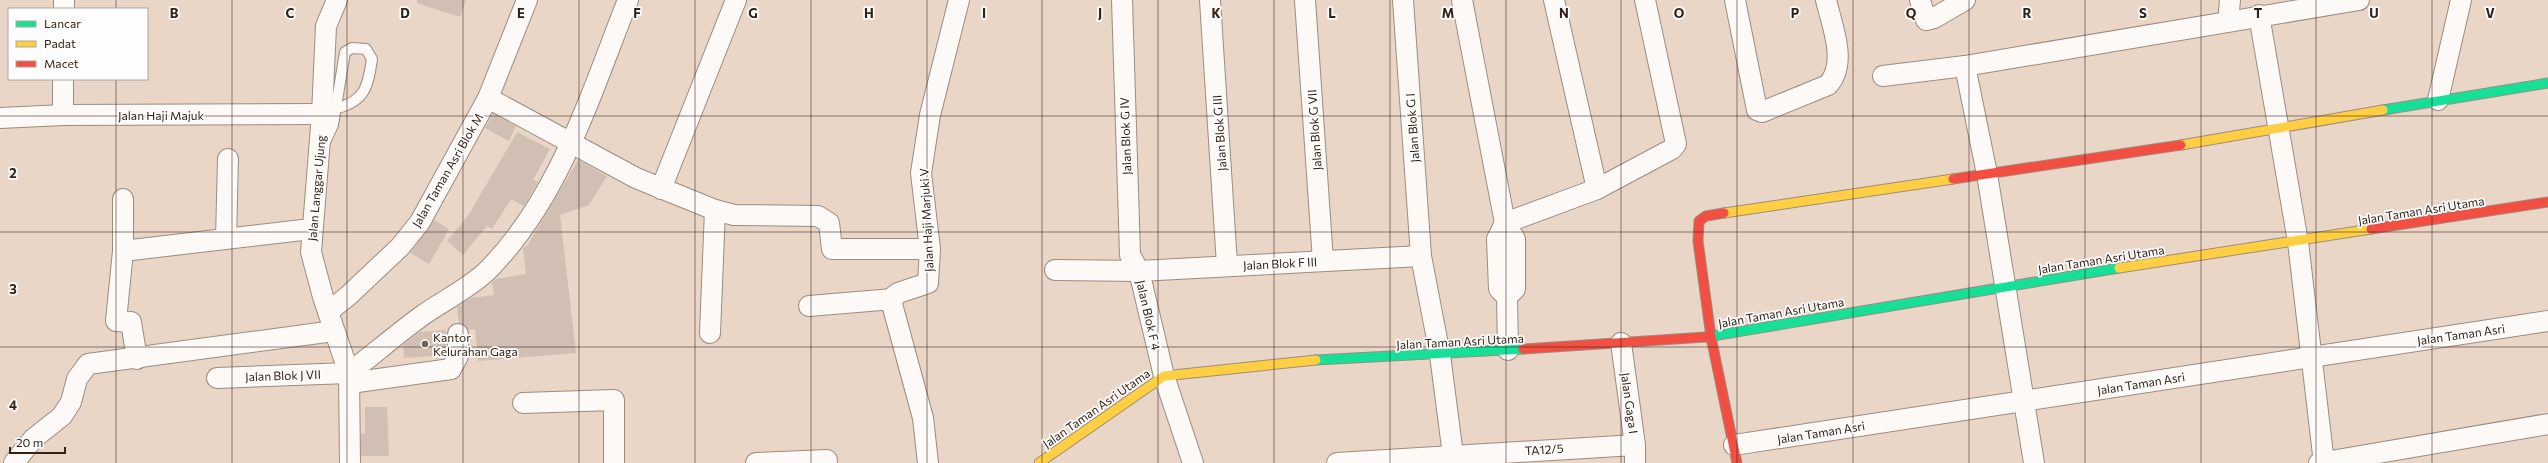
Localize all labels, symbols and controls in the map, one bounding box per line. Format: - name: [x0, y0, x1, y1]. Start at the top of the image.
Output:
- text: B: [170, 5, 179, 21]
- text: C: [286, 5, 295, 21]
- text: D: [400, 5, 410, 21]
- text: E: [517, 5, 525, 21]
- text: F: [633, 5, 641, 21]
- text: G: [748, 5, 758, 21]
- text: H: [864, 5, 874, 21]
- text: I: [982, 5, 986, 21]
- text: J: [1098, 5, 1102, 21]
- text: K: [1211, 5, 1221, 21]
- text: L: [1328, 5, 1336, 21]
- text: M: [1442, 5, 1454, 21]
- text: N: [1559, 5, 1569, 21]
- text: O: [1674, 5, 1685, 21]
- text: P: [1791, 5, 1800, 21]
- text: Q: [1906, 5, 1917, 21]
- text: R: [2023, 5, 2032, 21]
- text: S: [2139, 5, 2147, 21]
- text: T: [2254, 5, 2263, 21]
- text: U: [2369, 5, 2379, 21]
- text: V: [2485, 5, 2495, 21]
- legend: [8, 8, 148, 80]
- text: Lancar: [44, 16, 81, 30]
- text: Padat: [44, 36, 76, 50]
- text: Macet: [44, 56, 79, 70]
- street label: Jalan Blok G VII: [1304, 89, 1325, 171]
- street label: Jalan Blok G I: [1403, 93, 1422, 163]
- street label: Jalan Blok G III: [1209, 94, 1230, 171]
- street label: Jalan Blok G IV: [1117, 97, 1134, 175]
- street label: Jalan Haji Majuk: [118, 108, 204, 123]
- street label: Jalan Taman Asri Blok M: [409, 111, 486, 230]
- street label: Jalan Langgar Ujung: [304, 134, 329, 242]
- text: 2: [9, 165, 17, 181]
- street label: Jalan Haji Marjuki V: [916, 167, 937, 272]
- street label: Jalan Taman Asri Utama: [2357, 193, 2485, 228]
- street label: Jalan Taman Asri Utama: [2037, 242, 2165, 277]
- street label: Jalan Blok F III: [1243, 254, 1318, 273]
- street label: Jalan Blok F 4: [1133, 279, 1164, 352]
- text: 3: [9, 281, 17, 297]
- street label: Jalan Taman Asri Utama: [1717, 294, 1845, 331]
- street label: Jalan Taman Asri: [2416, 321, 2506, 348]
- place label: Kantor Kelurahan Gaga: [433, 330, 518, 358]
- street label: Jalan Taman Asri Utama: [1396, 331, 1524, 352]
- marker: Kantor Kelurahan Gaga: [420, 339, 430, 349]
- street label: Jalan Taman Asri Utama: [1040, 366, 1153, 451]
- street label: Jalan Blok J VII: [245, 367, 321, 384]
- street label: Jalan Taman Asri: [2096, 369, 2186, 398]
- street label: Jalan Gaga I: [1618, 371, 1641, 435]
- text: 4: [9, 397, 17, 413]
- street label: Jalan Taman Asri: [1776, 418, 1866, 447]
- scale bar: [10, 429, 65, 455]
- text: 20 m: [16, 435, 43, 449]
- street label: TA12/5: [1524, 441, 1564, 457]

